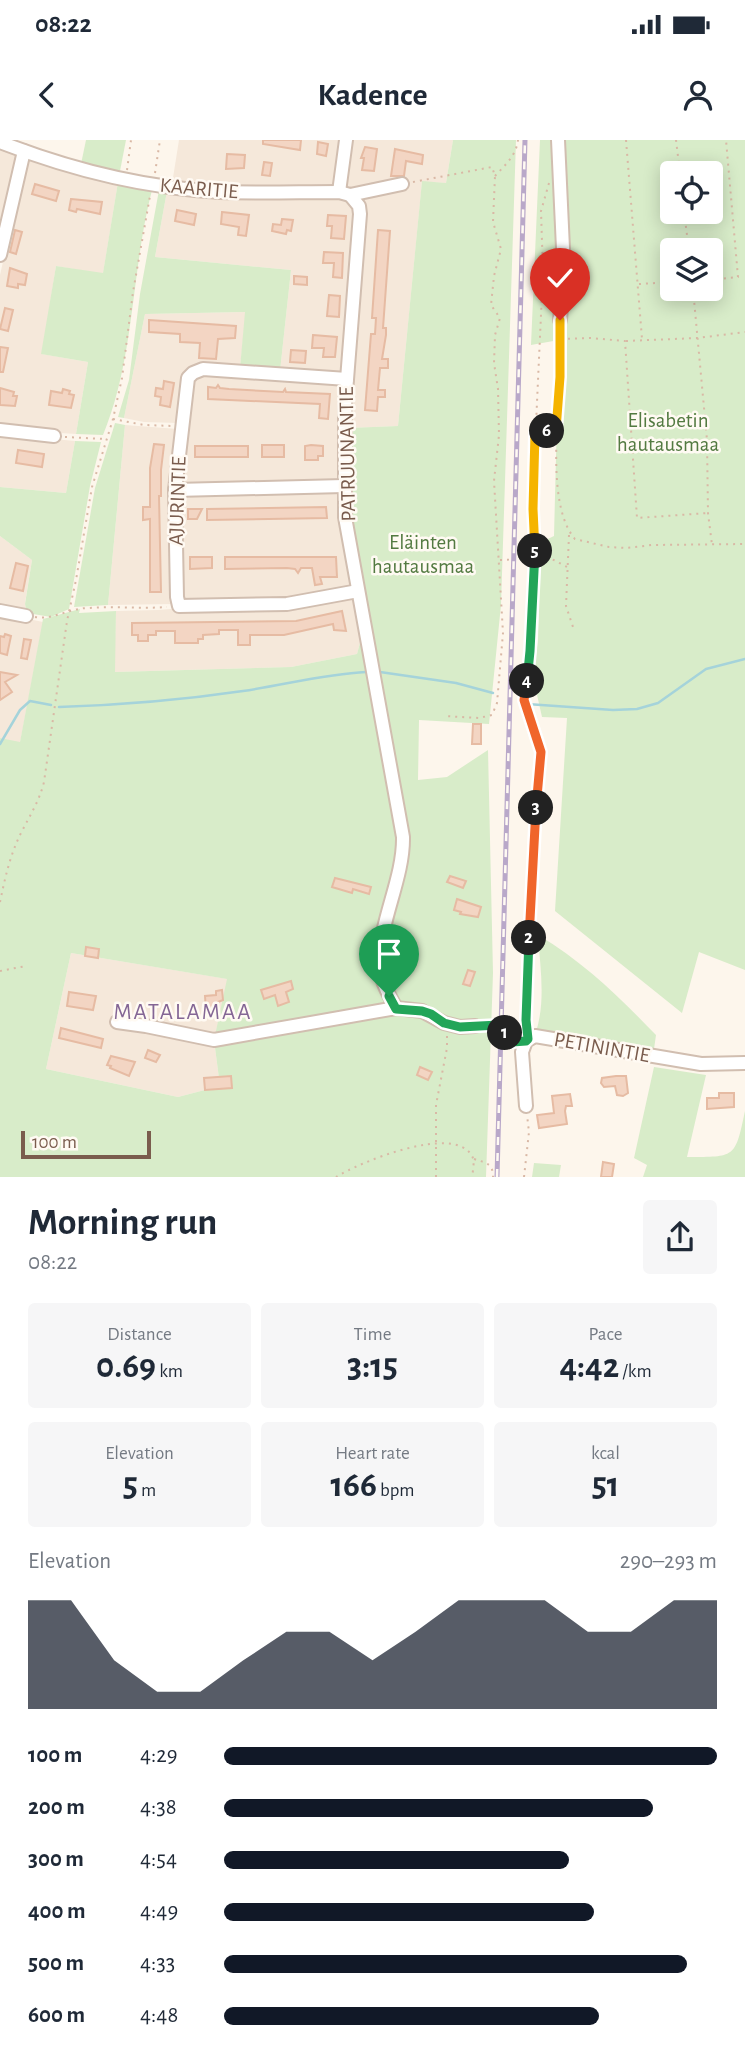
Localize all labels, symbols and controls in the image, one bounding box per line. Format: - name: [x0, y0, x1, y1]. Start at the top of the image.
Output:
- text: 08:22: [35, 11, 92, 37]
- icon: back: [28, 76, 66, 114]
- icon: person: [679, 76, 717, 114]
- text: Kadence: [317, 79, 428, 111]
- map controls: [660, 161, 723, 301]
- button: locate: [660, 161, 723, 224]
- street label: KAARITIE: [159, 175, 239, 202]
- button: layers: [660, 238, 723, 301]
- pin: [530, 248, 590, 320]
- icon: check: [541, 259, 579, 297]
- street label: PATRUUNANTIE: [336, 386, 359, 522]
- park label: Elisabetin hautausmaa: [617, 410, 720, 455]
- pin: 6: [530, 414, 564, 448]
- text: 6: [542, 421, 551, 440]
- street label: AJURINTIE: [165, 456, 190, 546]
- park label: Eläinten hautausmaa: [372, 532, 475, 577]
- pin: 5: [518, 534, 552, 568]
- text: 5: [530, 541, 539, 560]
- pin: 4: [510, 664, 544, 698]
- text: 4: [522, 671, 531, 690]
- pin: 3: [518, 790, 554, 826]
- text: 3: [531, 798, 540, 817]
- pin: 2: [512, 920, 546, 956]
- pin: [359, 924, 419, 996]
- text: 2: [524, 928, 533, 947]
- icon: arrive: [370, 935, 408, 973]
- district label: MATALAMAA: [113, 1001, 253, 1024]
- pin: 1: [488, 1016, 522, 1050]
- text: 1: [501, 1023, 508, 1042]
- street label: PETININTIE: [552, 1029, 652, 1066]
- scale bar: [21, 1128, 150, 1160]
- text: 100 m: [32, 1133, 77, 1152]
- button: share: [643, 1200, 717, 1274]
- text: Morning run: [28, 1204, 217, 1242]
- text: 08:22: [28, 1251, 77, 1274]
- text: Distance: [107, 1325, 172, 1344]
- text: Time: [354, 1325, 391, 1344]
- text: Pace: [588, 1325, 623, 1344]
- text: 0.69: [96, 1349, 156, 1384]
- text: 3:15: [347, 1349, 398, 1384]
- text: 4:42: [559, 1349, 619, 1384]
- text: km: [156, 1362, 183, 1381]
- text: /km: [619, 1362, 652, 1381]
- text: Elevation: [105, 1444, 174, 1463]
- text: Heart rate: [335, 1444, 410, 1463]
- text: kcal: [591, 1444, 620, 1463]
- text: 5: [123, 1468, 138, 1503]
- text: 166: [330, 1468, 377, 1503]
- text: 51: [592, 1468, 619, 1503]
- text: m: [138, 1481, 156, 1500]
- text: bpm: [377, 1481, 415, 1500]
- text: Elevation: [28, 1550, 111, 1573]
- text: 290–293 m: [620, 1550, 717, 1573]
- text: 100 m: [28, 1744, 82, 1767]
- text: 4:29: [140, 1744, 178, 1767]
- text: 200 m: [28, 1796, 85, 1819]
- text: 4:38: [140, 1796, 177, 1819]
- text: 300 m: [28, 1848, 84, 1871]
- text: 4:54: [140, 1848, 177, 1871]
- text: 400 m: [28, 1900, 86, 1923]
- text: 4:49: [140, 1900, 178, 1923]
- text: 500 m: [28, 1952, 84, 1975]
- text: 4:33: [140, 1952, 175, 1975]
- text: 600 m: [28, 2004, 85, 2027]
- text: 4:48: [140, 2004, 178, 2027]

